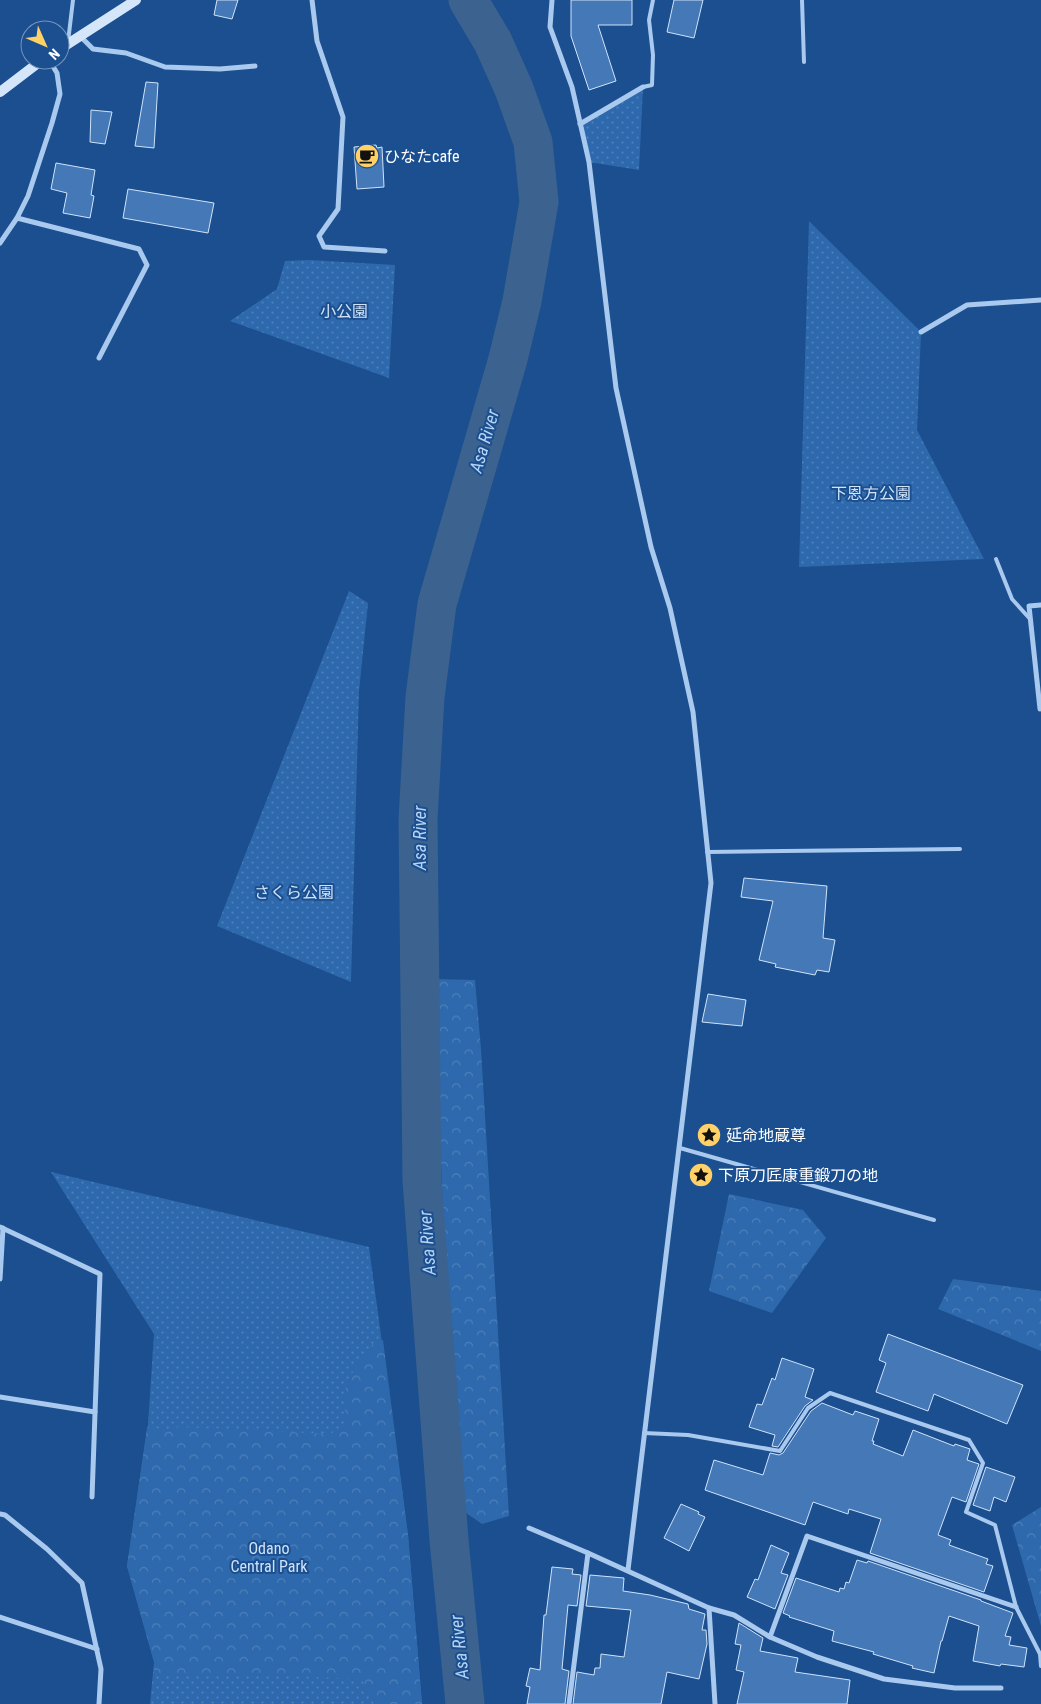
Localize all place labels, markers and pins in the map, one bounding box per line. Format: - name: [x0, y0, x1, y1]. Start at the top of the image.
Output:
- cafe icon: ひなたcafe: [354, 143, 380, 169]
- place label: ひなたcafe: [384, 147, 459, 166]
- place icon: 延命地蔵尊: [696, 1122, 722, 1148]
- place label: 延命地蔵尊: [726, 1126, 806, 1145]
- place icon: 下原刀匠康重鍛刀の地: [688, 1162, 714, 1188]
- place label: 下原刀匠康重鍛刀の地: [718, 1166, 878, 1185]

